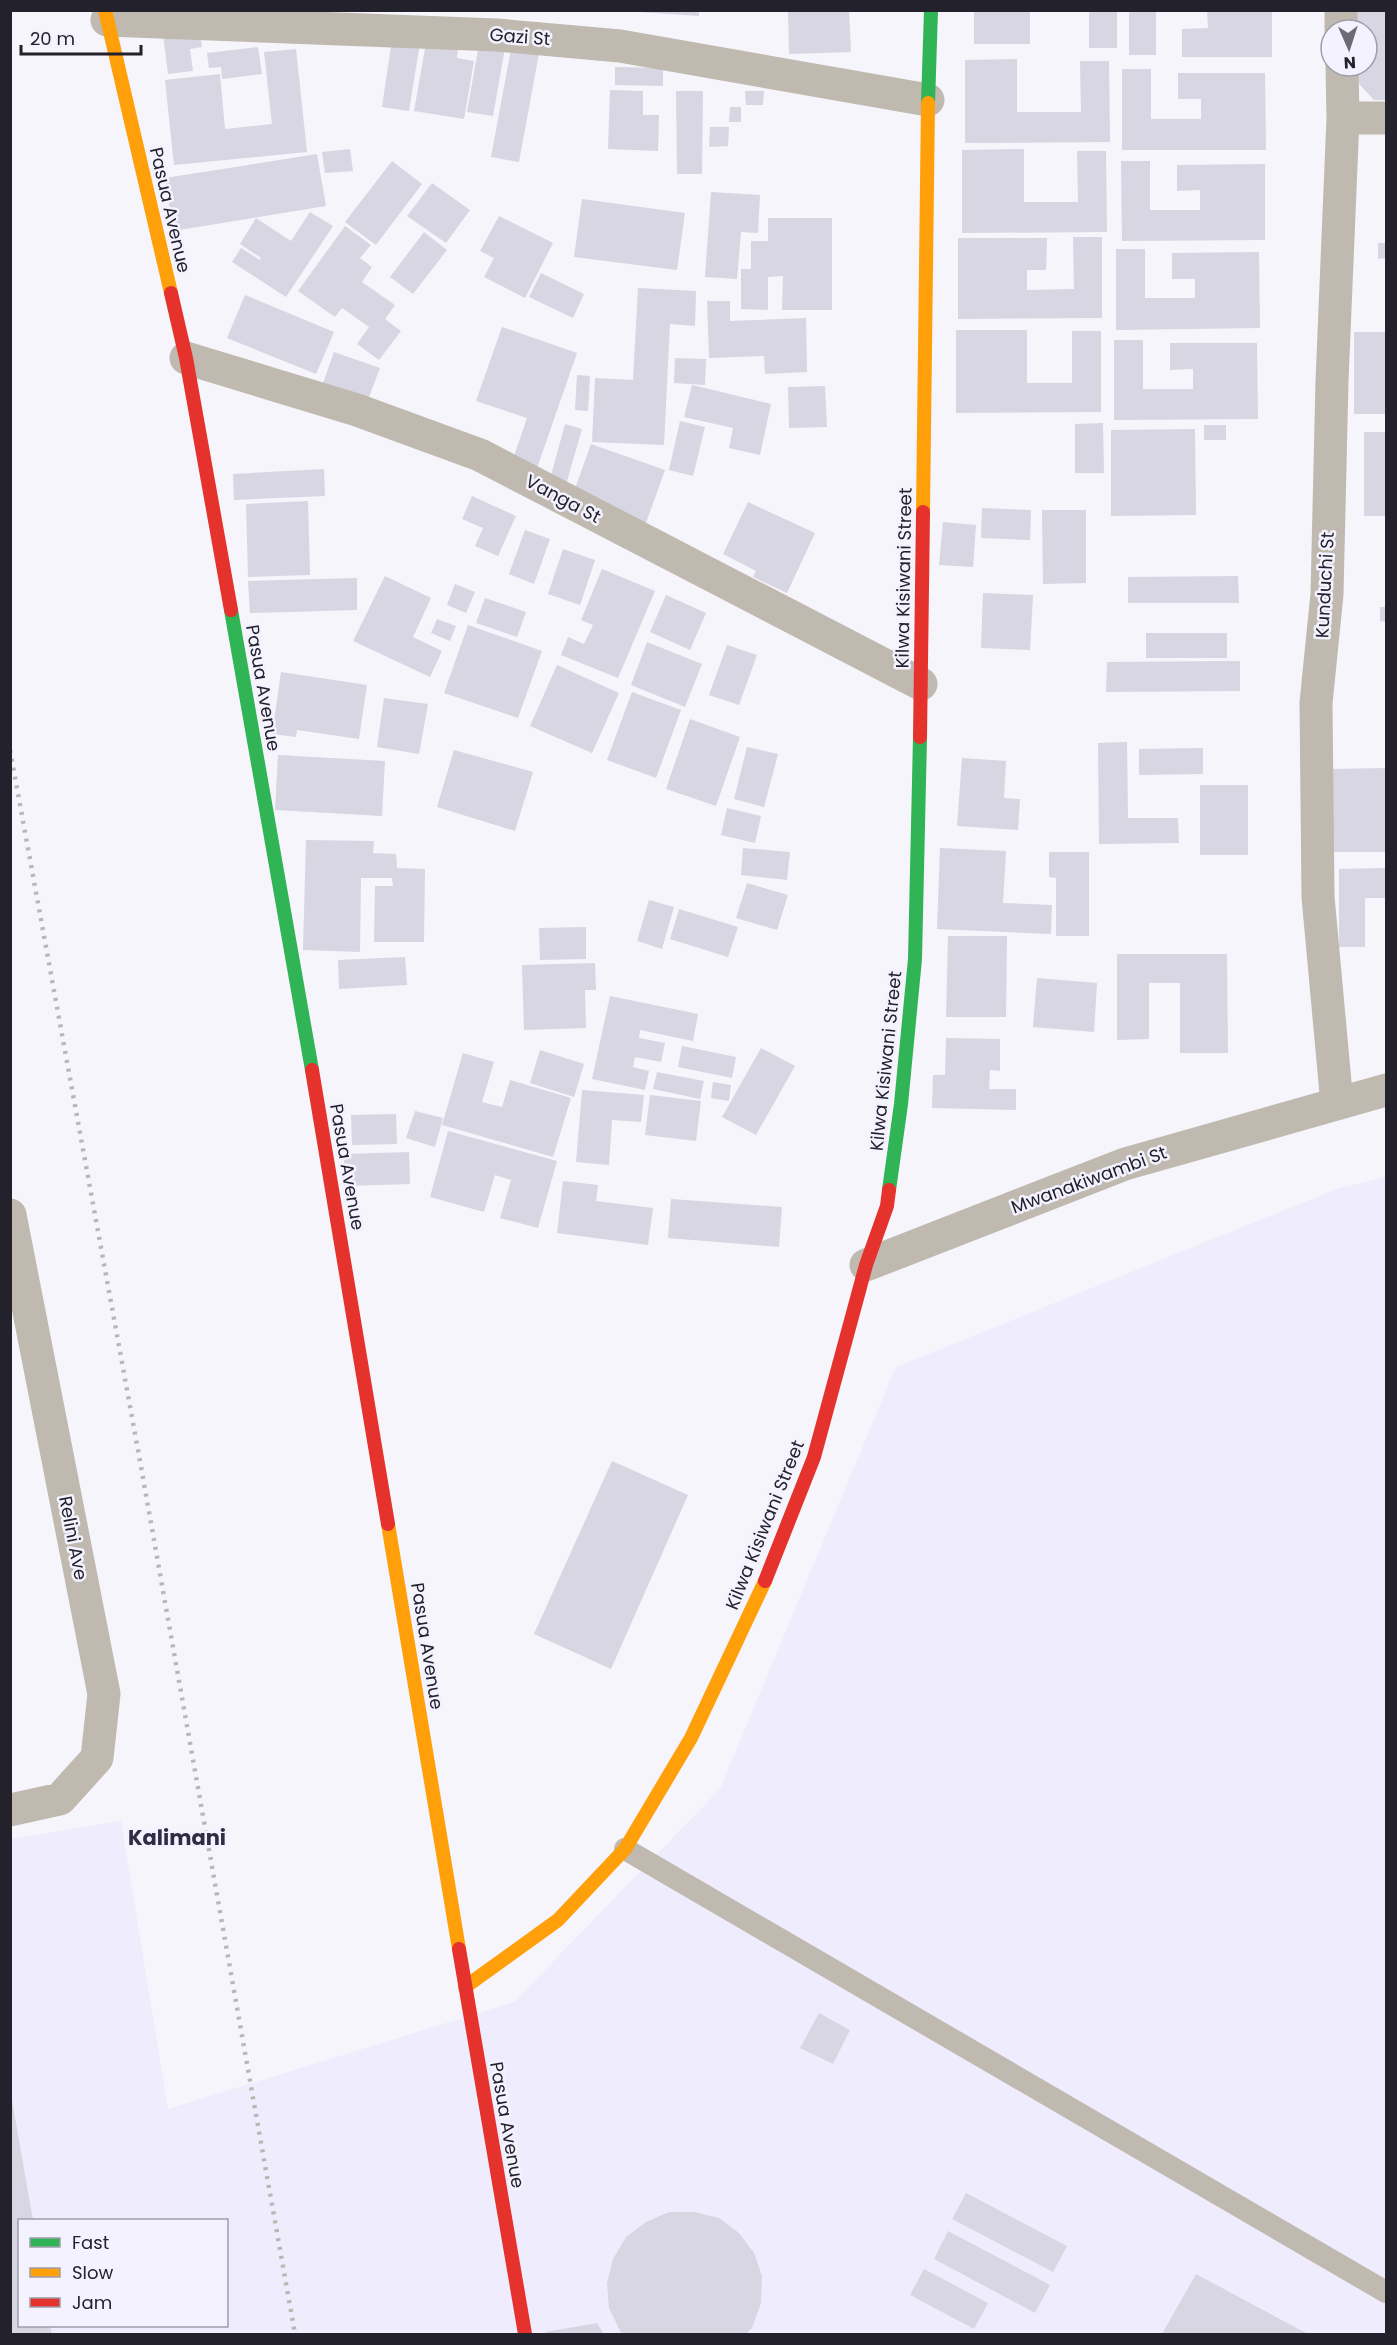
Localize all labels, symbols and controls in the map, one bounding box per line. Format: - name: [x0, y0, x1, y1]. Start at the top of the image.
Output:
- scale bar: [21, 18, 141, 56]
- north arrow: [1319, 18, 1379, 78]
- street label: Gazi St: [489, 22, 551, 51]
- text: 20 m: [30, 26, 75, 51]
- text: N: [1343, 51, 1356, 74]
- street label: Pasua Avenue: [144, 145, 197, 275]
- street label: Vanga St: [521, 468, 605, 529]
- street label: Kilwa Kisiwani Street: [889, 487, 918, 669]
- street label: Kunduchi St: [1309, 531, 1340, 639]
- street label: Pasua Avenue: [240, 623, 287, 753]
- street label: Kilwa Kisiwani Street: [864, 970, 907, 1152]
- street label: Pasua Avenue: [324, 1102, 371, 1232]
- street label: Mwanakiwambi St: [1008, 1140, 1170, 1219]
- street label: Kilwa Kisiwani Street: [719, 1436, 810, 1613]
- street label: Relini Ave: [53, 1494, 94, 1582]
- street label: Pasua Avenue: [405, 1581, 450, 1711]
- district label: Kalimani: [128, 1823, 226, 1852]
- street label: Pasua Avenue: [484, 2060, 531, 2190]
- legend: [18, 2219, 228, 2327]
- text: Fast: [72, 2230, 109, 2255]
- text: Slow: [72, 2260, 114, 2285]
- text: Jam: [72, 2290, 112, 2315]

